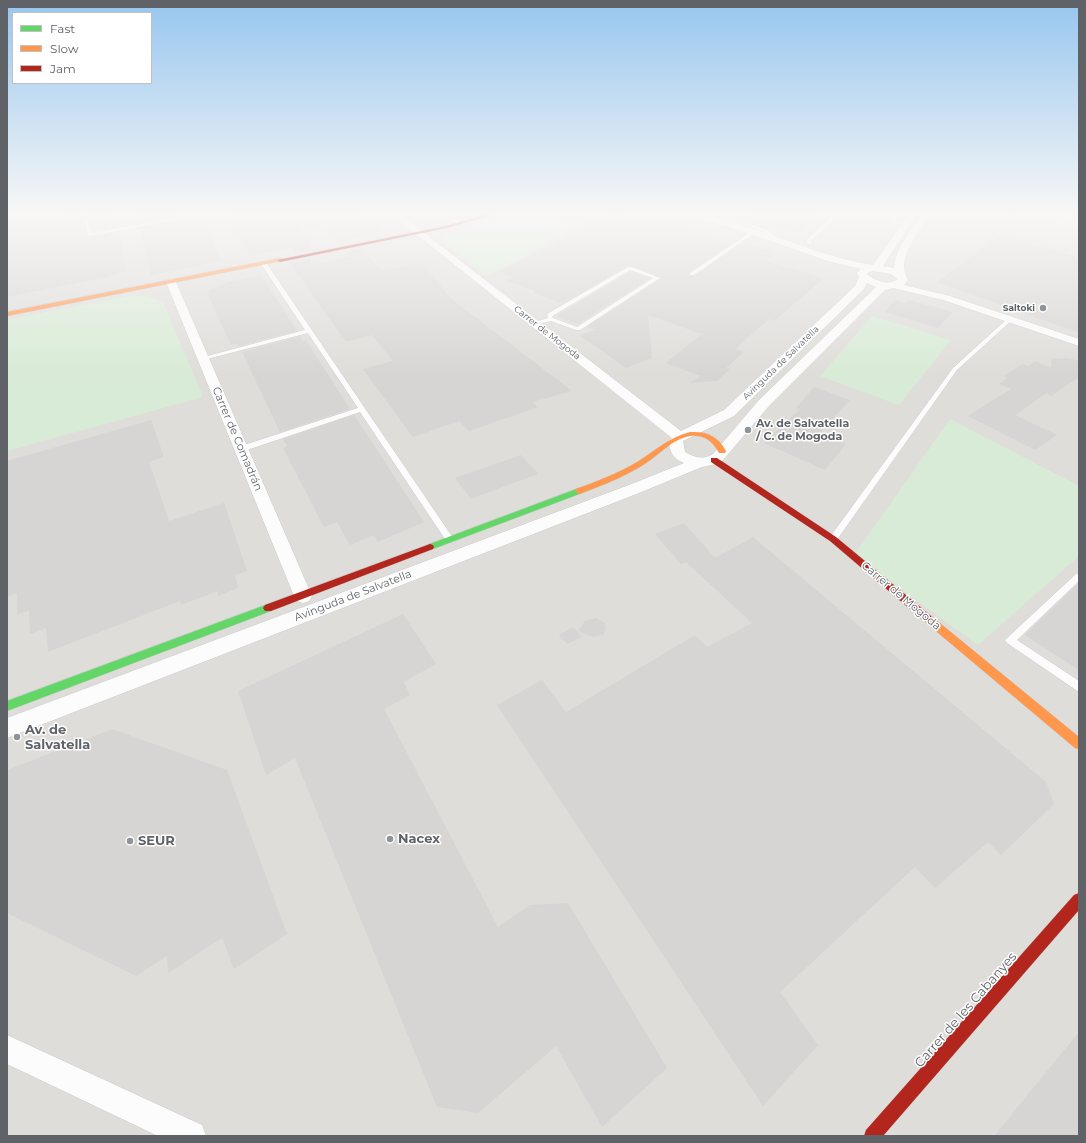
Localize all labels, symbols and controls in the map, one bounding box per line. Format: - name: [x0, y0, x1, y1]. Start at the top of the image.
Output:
- legend: [12, 12, 152, 84]
- text: Fast: [50, 21, 75, 36]
- text: Slow: [50, 41, 79, 56]
- text: Jam: [50, 61, 76, 76]
- place label: Saltoki: [1003, 303, 1035, 313]
- marker: Saltoki: [1038, 303, 1048, 313]
- street label: Carrer de Mogoda: [512, 304, 582, 362]
- street label: Avinguda de Salvatella: [741, 324, 821, 402]
- street label: Carrer de Comadrán: [209, 385, 265, 493]
- place label: Av. de Salvatella / C. de Mogoda: [756, 417, 849, 443]
- marker: Av. de Salvatella / C. de Mogoda: [743, 425, 753, 435]
- street label: Carrer de Mogoda: [859, 559, 943, 633]
- street label: Avinguda de Salvatella: [293, 568, 413, 624]
- place label: Av. de Salvatella: [25, 722, 90, 753]
- marker: Av. de Salvatella: [12, 732, 22, 742]
- place label: Nacex: [398, 831, 440, 847]
- place label: SEUR: [138, 833, 175, 849]
- marker: Nacex: [385, 834, 395, 844]
- marker: SEUR: [125, 836, 135, 846]
- street label: Carrer de les Cabanyes: [912, 949, 1020, 1071]

